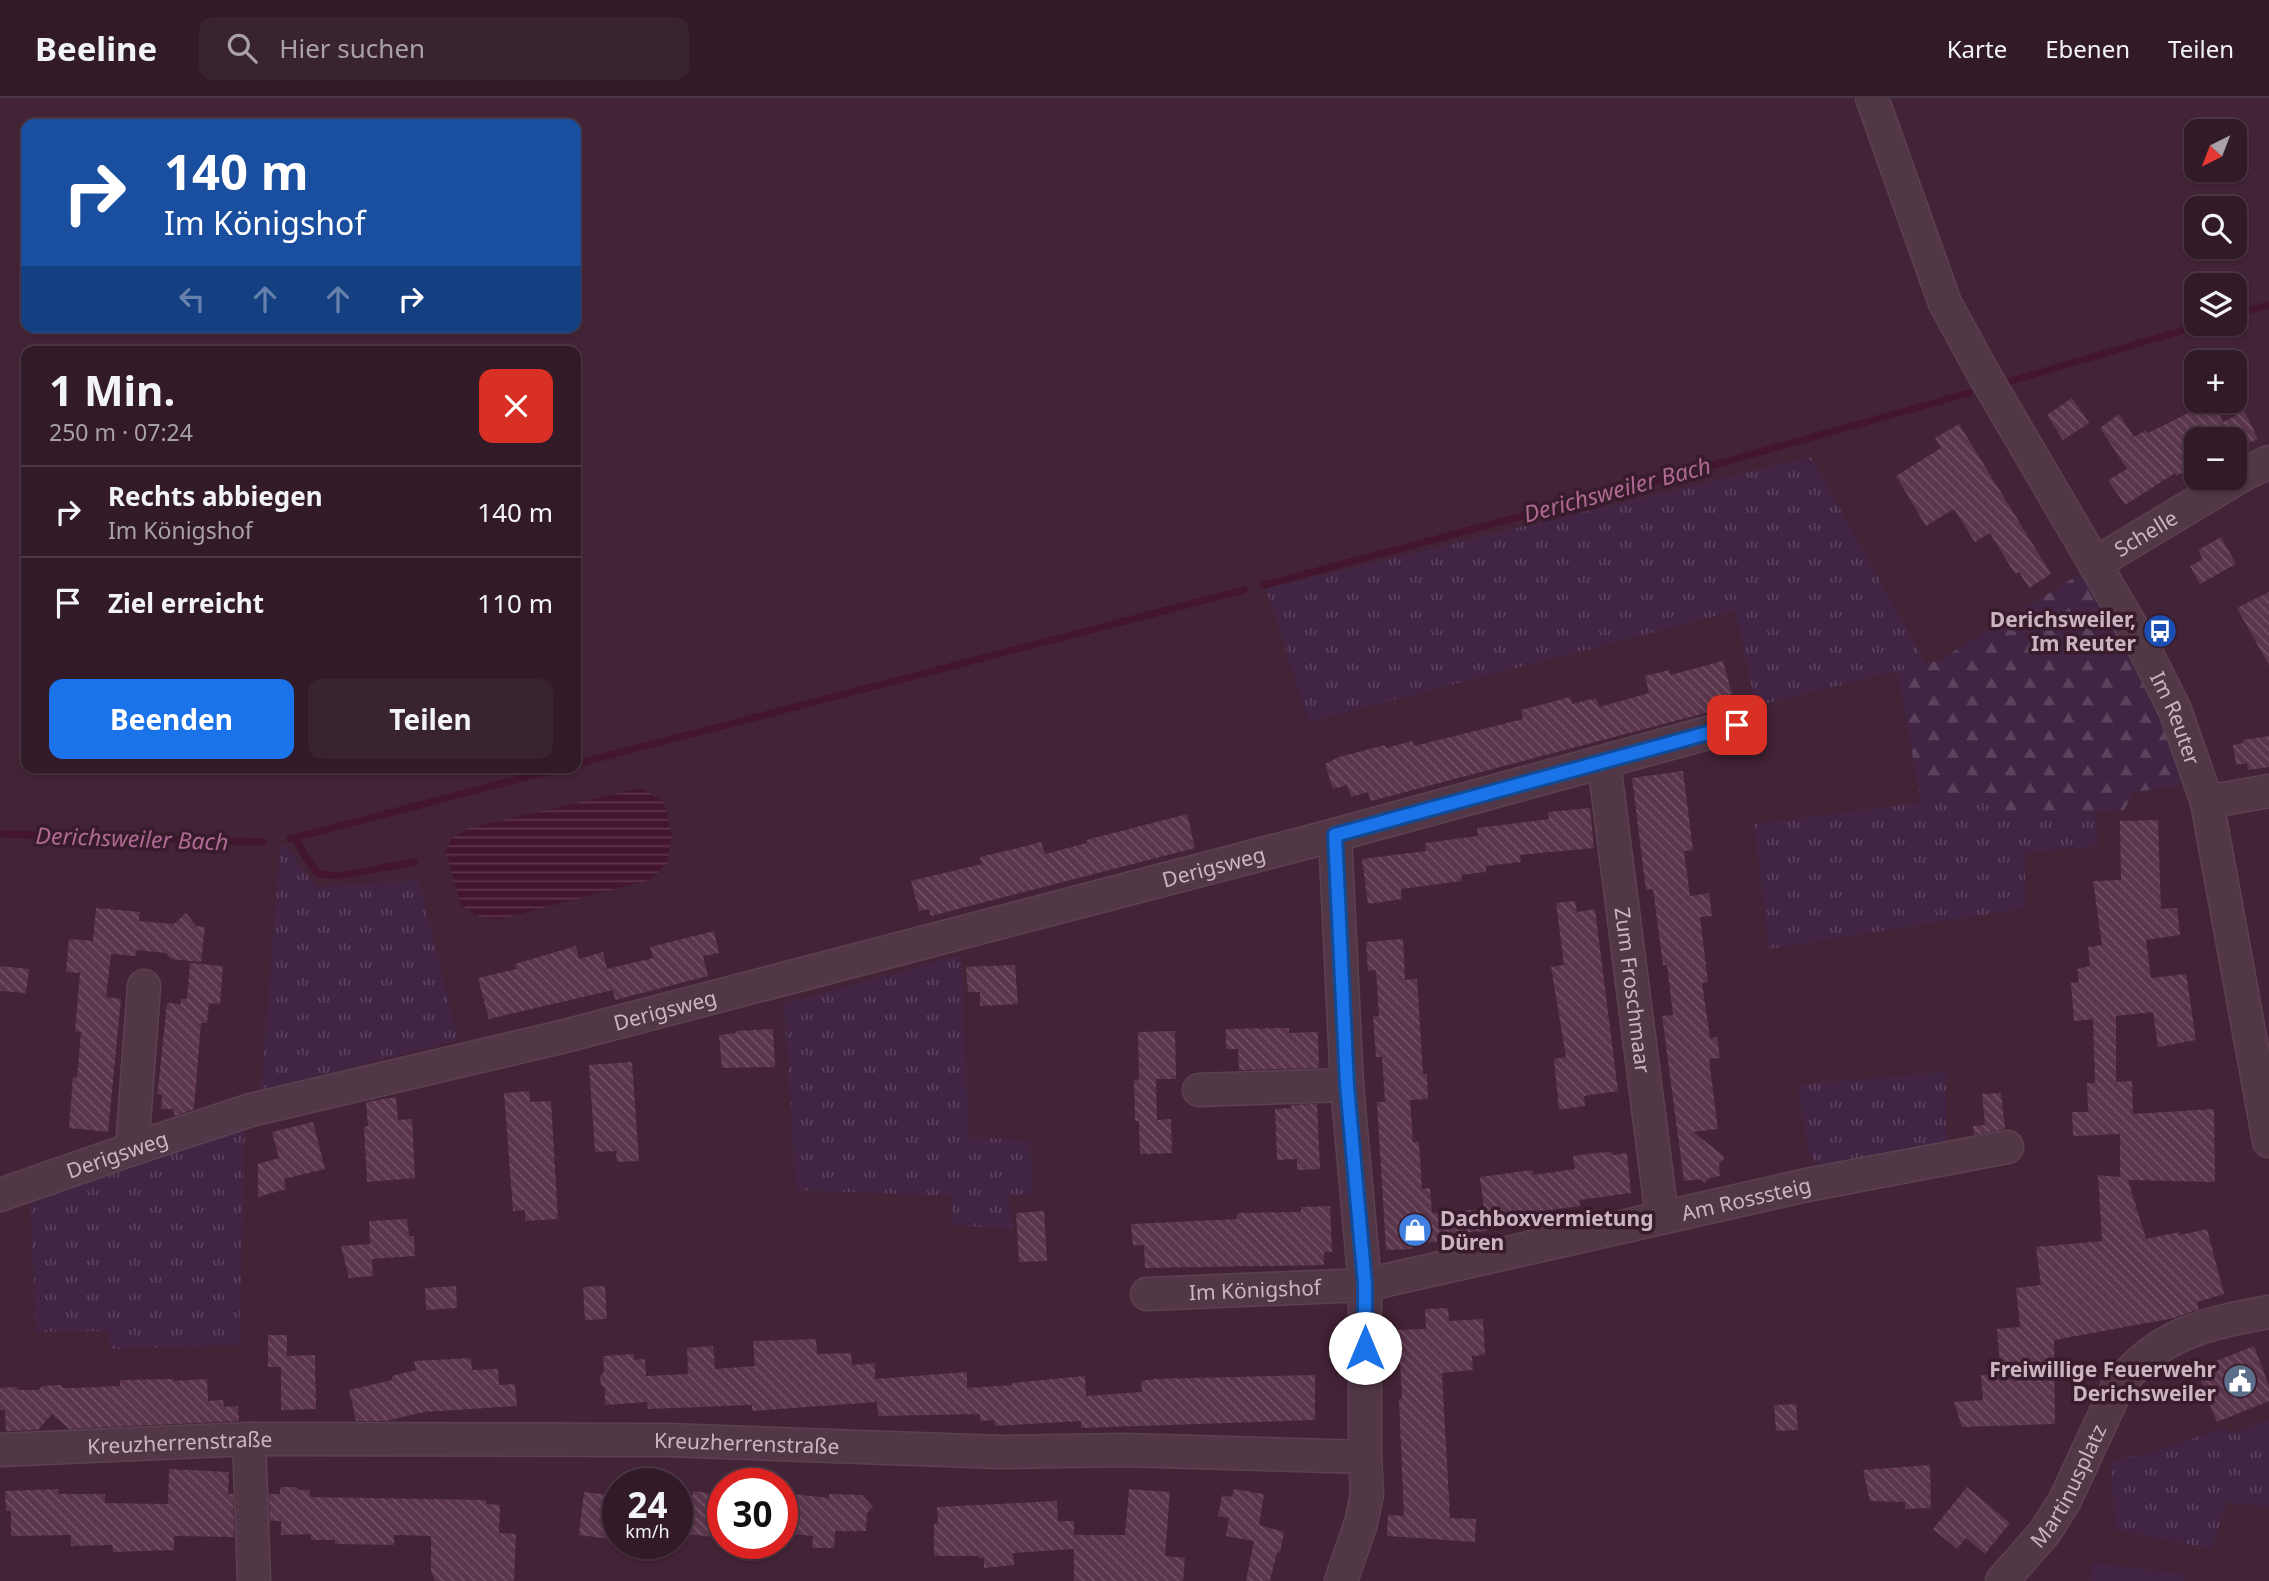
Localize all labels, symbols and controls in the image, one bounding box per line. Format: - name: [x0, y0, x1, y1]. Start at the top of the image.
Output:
- search box: [199, 17, 689, 80]
- text: Beeline: [35, 26, 157, 71]
- icon: search: [223, 29, 261, 67]
- text: Hier suchen: [279, 30, 425, 66]
- text: Karte: [1947, 32, 2007, 65]
- text: Ebenen: [2045, 32, 2130, 65]
- text: Teilen: [2168, 32, 2234, 65]
- north arrow: [2184, 119, 2247, 182]
- map controls: [2184, 119, 2247, 490]
- text: 140 m: [164, 138, 309, 204]
- icon: right: [49, 147, 140, 238]
- button: search: [2184, 196, 2247, 259]
- text: Im Königshof: [164, 201, 365, 244]
- button: layers: [2184, 273, 2247, 336]
- icon: left: [173, 280, 211, 318]
- icon: ahead: [246, 280, 284, 318]
- icon: ahead: [319, 280, 357, 318]
- icon: right: [392, 280, 430, 318]
- button: +: [2184, 350, 2247, 413]
- text: 1 Min.: [49, 361, 175, 418]
- button: close: [479, 369, 553, 443]
- text: 250 m · 07:24: [49, 416, 193, 448]
- button: −: [2184, 427, 2247, 490]
- water label: Derichsweiler Bach: [1520, 449, 1714, 529]
- text: Rechts abbiegen: [108, 478, 323, 514]
- icon: right: [49, 493, 87, 531]
- text: 140 m: [477, 494, 553, 530]
- street label: Schelle: [2109, 503, 2183, 563]
- text: Im Königshof: [108, 514, 253, 546]
- icon: arrive: [49, 584, 87, 622]
- text: Ziel erreicht: [108, 585, 264, 621]
- text: 110 m: [477, 585, 553, 621]
- place label: Derichsweiler, Im Reuter: [1990, 605, 2137, 657]
- bus stop icon: Derichsweiler, Im Reuter: [2141, 612, 2179, 650]
- street label: Im Reuter: [2144, 667, 2207, 769]
- button: Beenden: [49, 679, 294, 759]
- button: Teilen: [308, 679, 553, 759]
- pin: [1707, 695, 1767, 755]
- icon: arrive: [1718, 706, 1756, 744]
- water label: Derichsweiler Bach: [35, 819, 229, 857]
- street label: Derigsweg: [1159, 840, 1268, 894]
- street label: Zum Froschmaar: [1609, 906, 1658, 1075]
- street label: Derigsweg: [610, 983, 720, 1037]
- street label: Derigsweg: [63, 1124, 172, 1185]
- street label: Am Rosssteig: [1679, 1171, 1814, 1227]
- place label: Dachboxvermietung Düren: [1440, 1204, 1653, 1256]
- shop icon: Dachboxvermietung Düren: [1396, 1211, 1434, 1249]
- street label: Im Königshof: [1188, 1273, 1323, 1306]
- position arrow: [1328, 1311, 1402, 1385]
- place label: Freiwillige Feuerwehr Derichsweiler: [1989, 1355, 2217, 1407]
- public building icon: Freiwillige Feuerwehr Derichsweiler: [2221, 1362, 2259, 1400]
- street label: Martinusplatz: [2024, 1419, 2112, 1553]
- street label: Kreuzherrenstraße: [87, 1425, 273, 1460]
- street label: Kreuzherrenstraße: [654, 1426, 840, 1460]
- speed limit sign: 30: [707, 1468, 798, 1559]
- text: 24: [627, 1481, 668, 1528]
- text: km/h: [625, 1519, 670, 1543]

